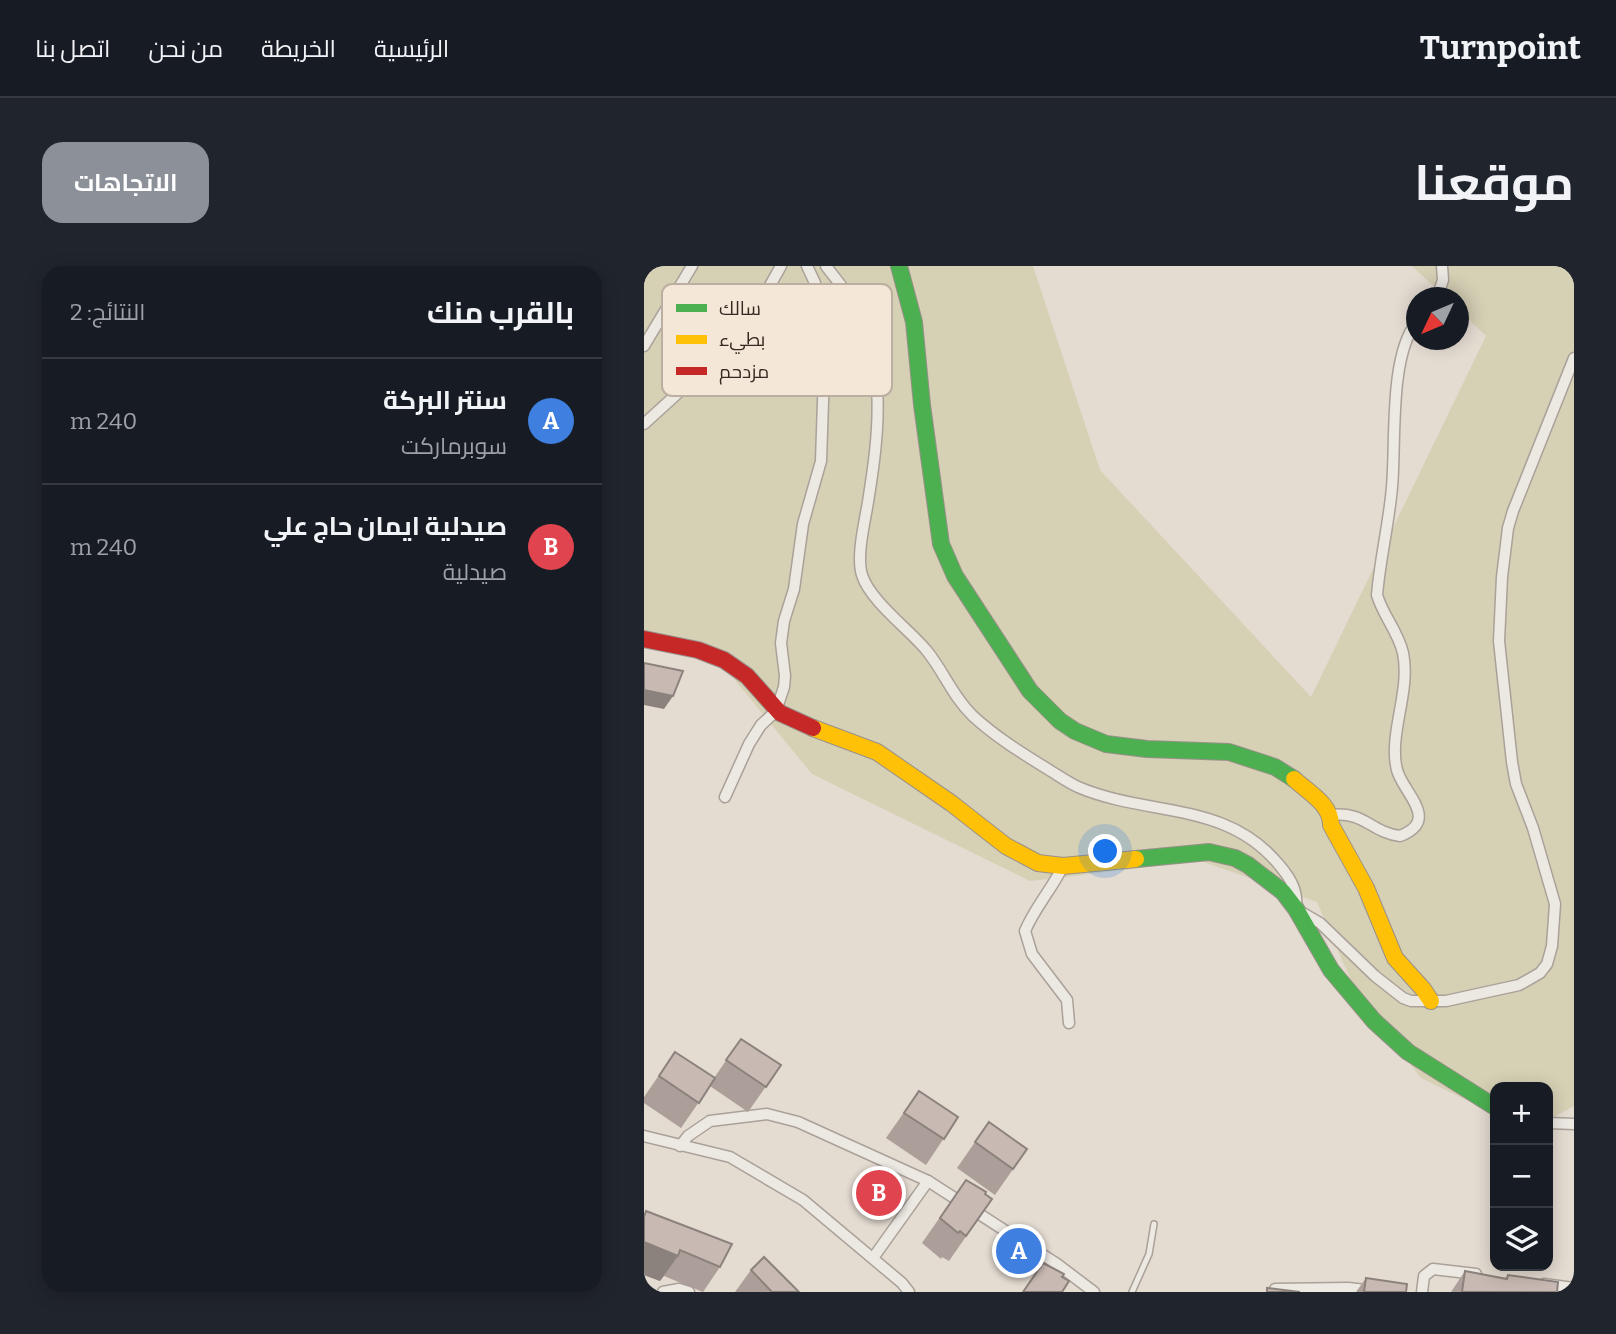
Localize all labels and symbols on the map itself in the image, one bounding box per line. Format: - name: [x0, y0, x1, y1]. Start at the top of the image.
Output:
- legend: [662, 284, 892, 396]
- north arrow: [1406, 287, 1469, 350]
- text: سالك: [719, 297, 761, 320]
- text: بطيء: [719, 328, 765, 354]
- text: مزدحم: [719, 360, 769, 385]
- your location: [1088, 834, 1122, 868]
- pin: B: [856, 1167, 902, 1219]
- pin: A: [996, 1225, 1042, 1277]

